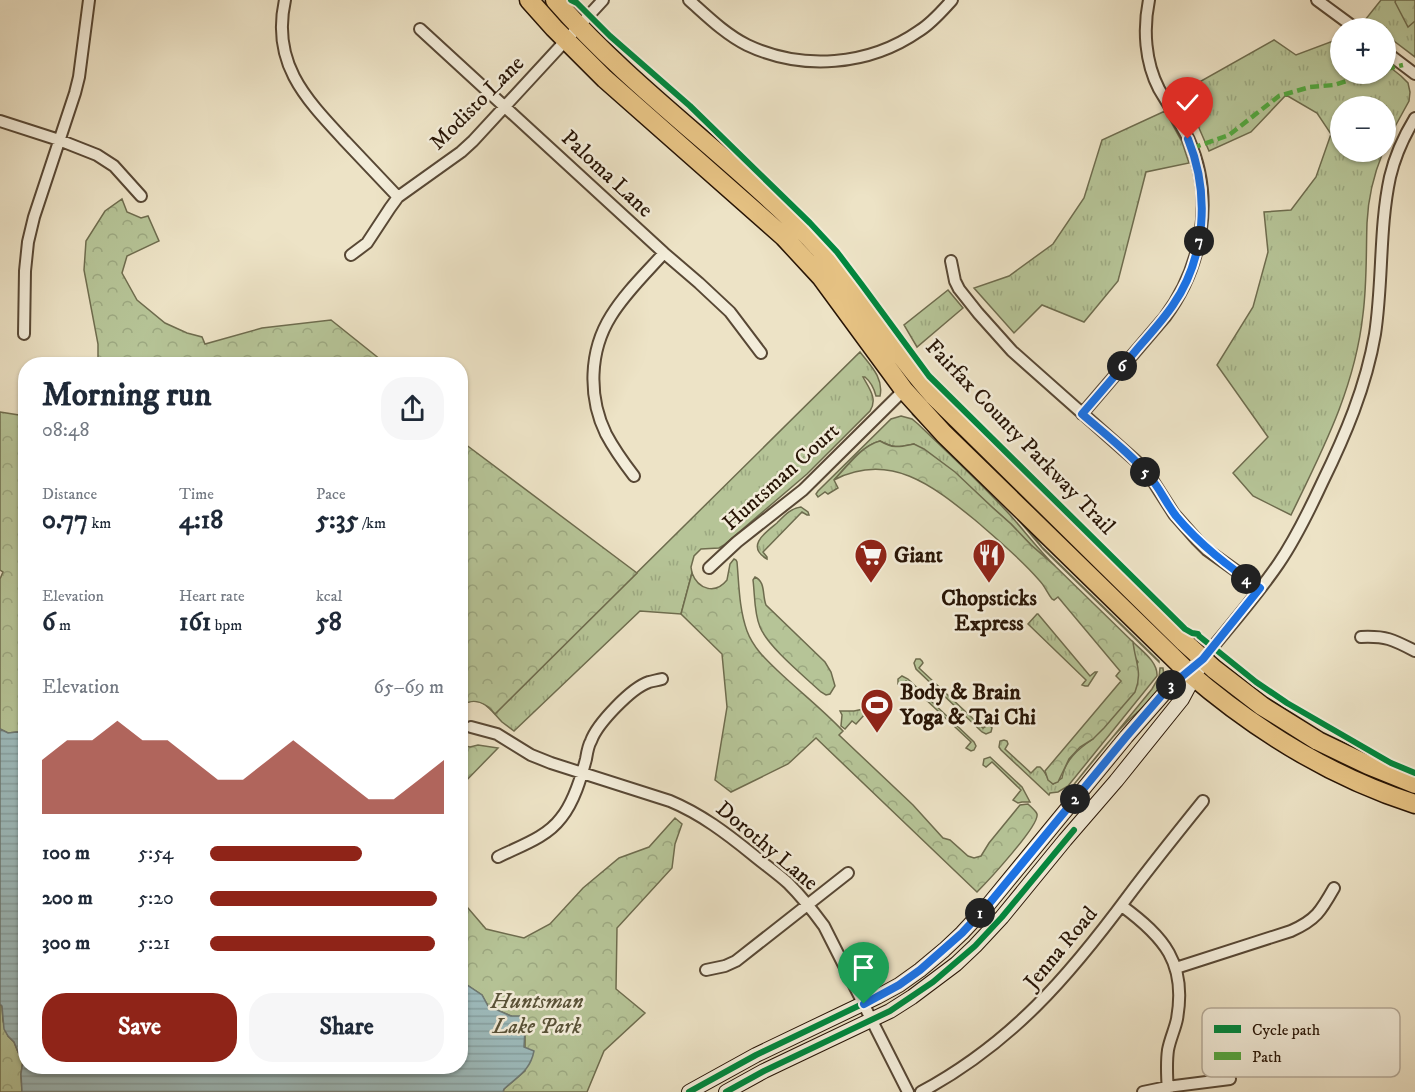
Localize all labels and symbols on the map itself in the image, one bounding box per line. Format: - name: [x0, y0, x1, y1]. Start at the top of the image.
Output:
- street label: Modisto Lane: [424, 50, 530, 156]
- pin: [1162, 77, 1213, 139]
- street label: Paloma Lane: [555, 125, 659, 223]
- pin: 7: [1184, 226, 1214, 256]
- street label: Fairfax County Parkway Trail: [920, 334, 1121, 541]
- pin: 6: [1107, 351, 1137, 381]
- street label: Huntsman Court: [717, 418, 845, 536]
- pin: 5: [1130, 457, 1160, 487]
- supermarket icon: Giant: [853, 537, 889, 584]
- restaurant icon: Chopsticks Express: [971, 537, 1007, 584]
- place label: Giant: [894, 542, 943, 569]
- pin: 4: [1231, 564, 1261, 594]
- place label: Chopsticks Express: [941, 585, 1037, 637]
- pin: 3: [1156, 670, 1186, 700]
- place label: Body & Brain Yoga & Tai Chi: [899, 679, 1036, 731]
- sports icon: Body & Brain Yoga & Tai Chi: [859, 687, 895, 734]
- pin: 2: [1060, 784, 1090, 814]
- street label: Dorothy Lane: [710, 795, 824, 897]
- pin: 1: [965, 898, 995, 928]
- street label: Jenna Road: [1017, 901, 1104, 997]
- pin: [838, 942, 889, 1004]
- park label: Huntsman Lake Park: [490, 988, 583, 1040]
- legend: [1202, 1008, 1400, 1077]
- text: Cycle path: [1252, 1020, 1321, 1040]
- text: Path: [1252, 1047, 1282, 1067]

